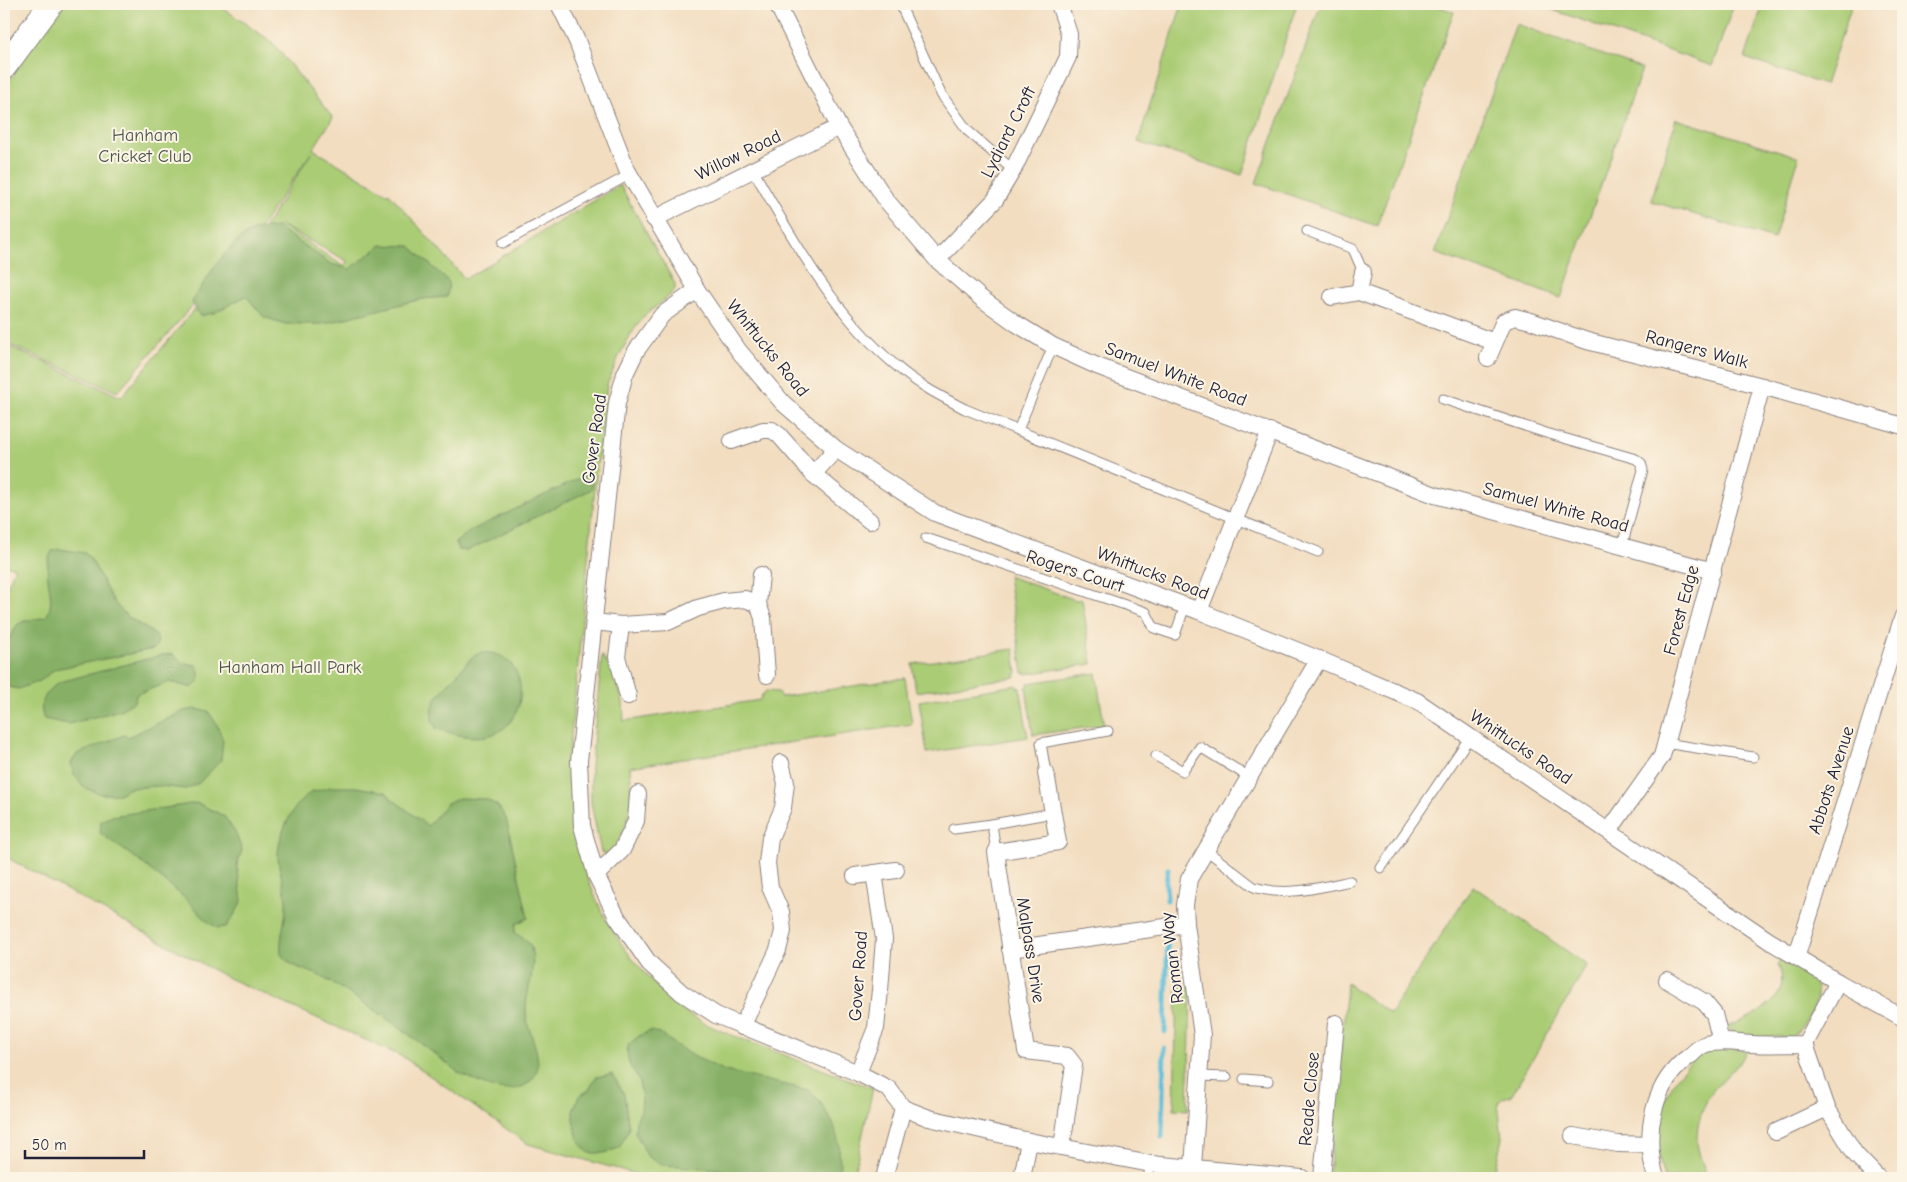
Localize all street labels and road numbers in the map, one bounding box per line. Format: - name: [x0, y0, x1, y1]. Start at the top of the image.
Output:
- street label: Lydiard Croft: [977, 82, 1041, 181]
- street label: Willow Road: [692, 126, 784, 185]
- street label: Whittucks Road: [722, 296, 813, 401]
- street label: Rangers Walk: [1643, 326, 1751, 373]
- street label: Samuel White Road: [1102, 338, 1250, 411]
- street label: Gover Road: [578, 393, 611, 485]
- street label: Samuel White Road: [1481, 478, 1631, 537]
- street label: Whittucks Road: [1094, 542, 1212, 605]
- street label: Rogers Court: [1023, 546, 1127, 597]
- street label: Forest Edge: [1659, 563, 1704, 657]
- street label: Whittucks Road: [1466, 706, 1576, 789]
- street label: Abbots Avenue: [1804, 723, 1859, 837]
- street label: Malpass Drive: [1012, 896, 1049, 1005]
- street label: Roman Way: [1156, 910, 1189, 1005]
- street label: Gover Road: [845, 930, 872, 1022]
- street label: Reade Close: [1295, 1051, 1324, 1147]

